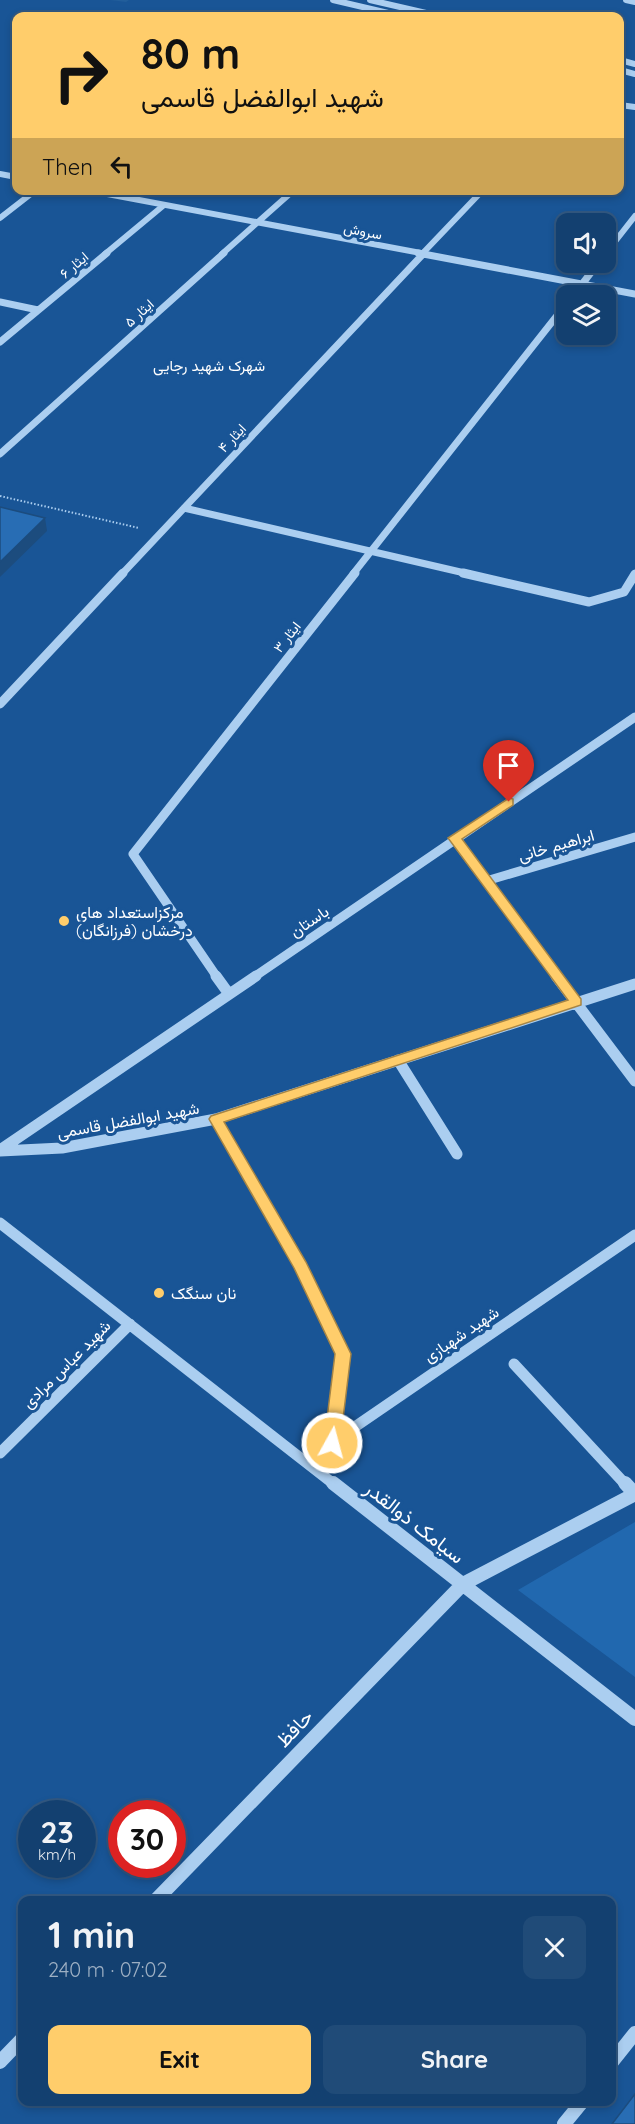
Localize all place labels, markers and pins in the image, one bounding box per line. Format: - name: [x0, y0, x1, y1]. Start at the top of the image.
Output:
- pin: [483, 740, 534, 802]
- place label: مرکزاستعداد های درخشان (فرزانگان): [76, 902, 193, 941]
- marker: مرکزاستعداد های درخشان (فرزانگان): [57, 914, 71, 928]
- place label: نان سنگک: [171, 1283, 236, 1303]
- marker: نان سنگک: [152, 1286, 166, 1300]

